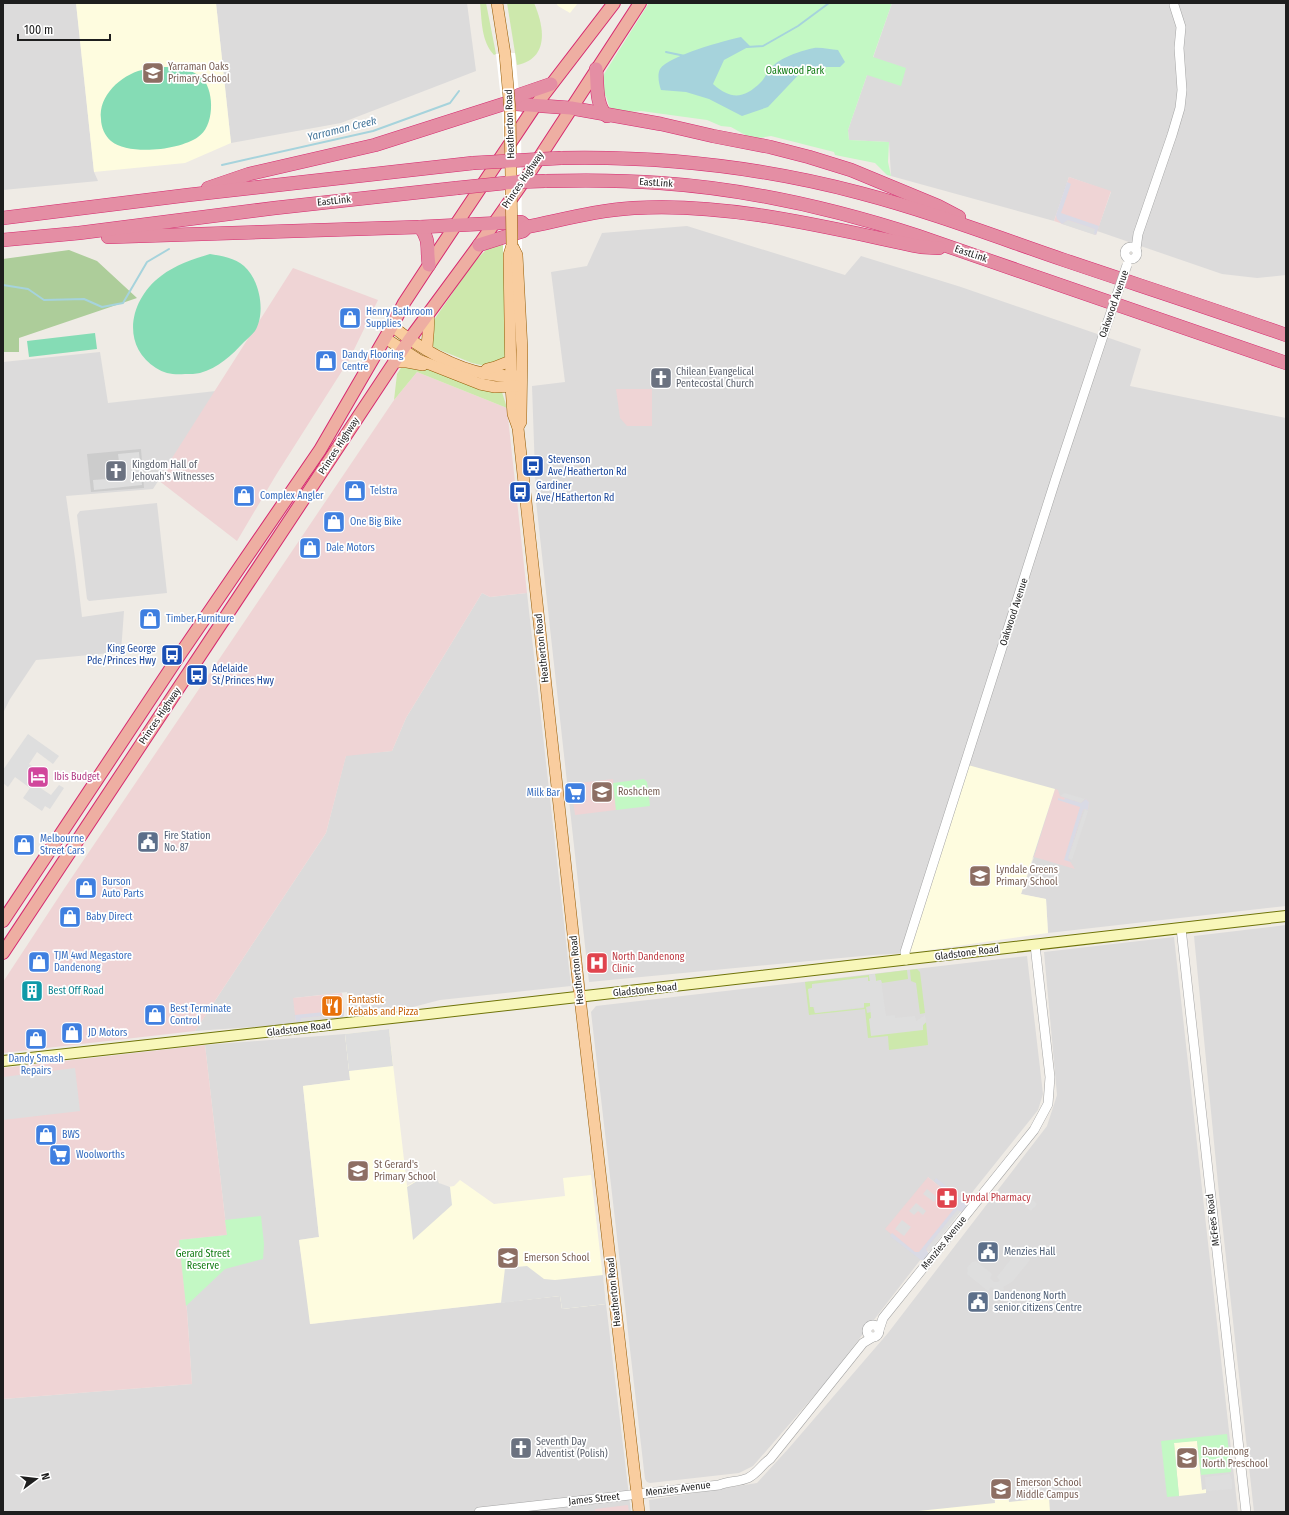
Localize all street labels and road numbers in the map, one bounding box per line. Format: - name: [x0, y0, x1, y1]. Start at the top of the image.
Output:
- street label: Heatherton Road: [503, 89, 517, 159]
- street label: Princes Highway: [500, 149, 547, 211]
- street label: EastLink: [639, 176, 674, 190]
- street label: EastLink: [317, 193, 352, 209]
- street label: EastLink: [953, 243, 989, 265]
- street label: Oakwood Avenue: [1097, 269, 1131, 339]
- street label: Princes Highway: [316, 415, 362, 477]
- street label: Oakwood Avenue: [997, 577, 1031, 647]
- street label: Heatherton Road: [532, 613, 552, 683]
- street label: Princes Highway: [137, 685, 184, 747]
- street label: Heatherton Road: [567, 935, 587, 1005]
- street label: Gladstone Road: [934, 943, 1000, 963]
- street label: Gladstone Road: [612, 981, 678, 999]
- street label: Gladstone Road: [266, 1019, 332, 1039]
- street label: McFees Road: [1204, 1193, 1222, 1247]
- street label: Menzies Avenue: [919, 1214, 969, 1272]
- street label: Heatherton Road: [604, 1257, 624, 1327]
- street label: Menzies Avenue: [645, 1479, 711, 1499]
- street label: James Street: [568, 1490, 621, 1508]

